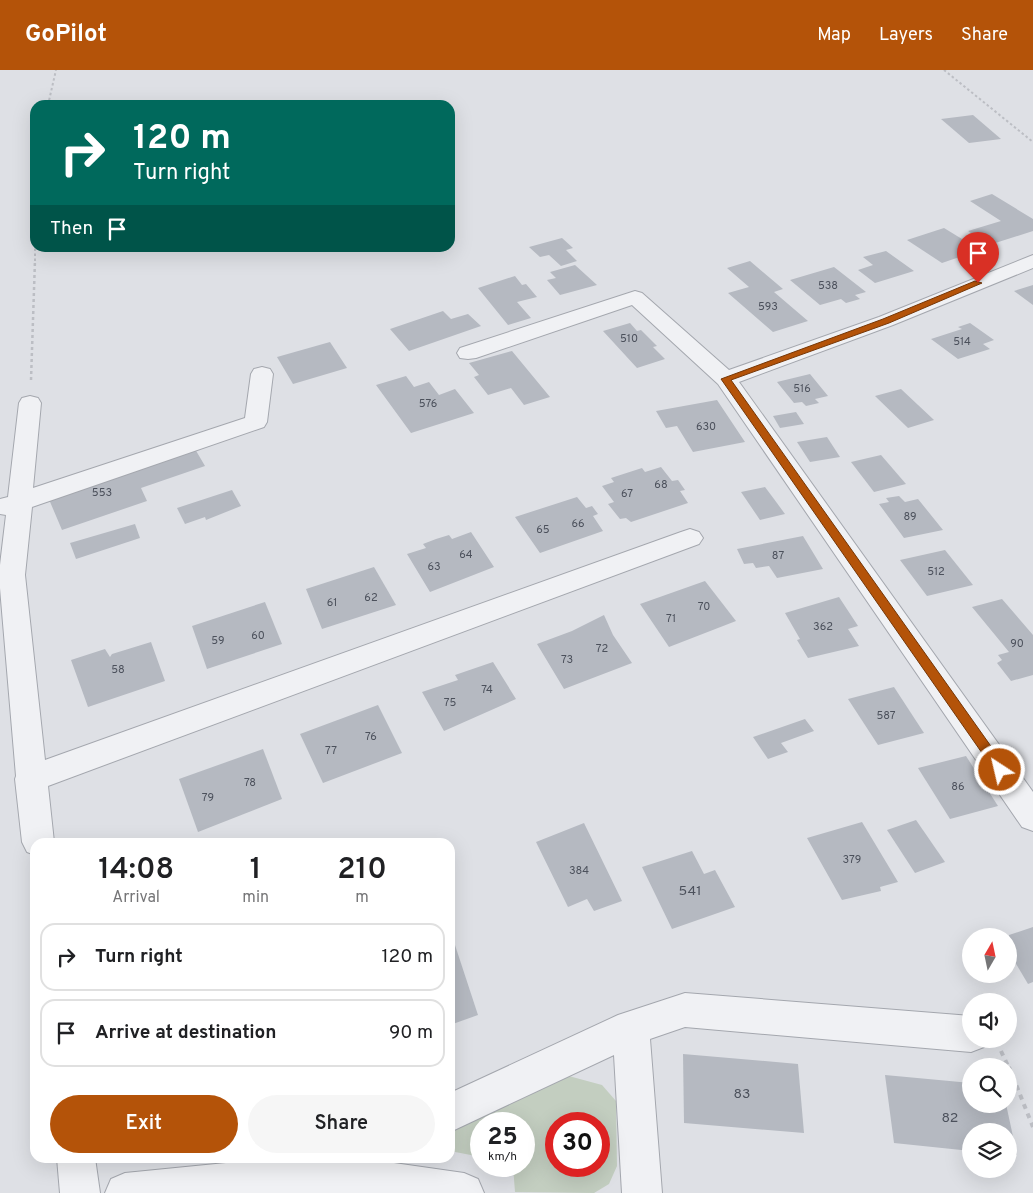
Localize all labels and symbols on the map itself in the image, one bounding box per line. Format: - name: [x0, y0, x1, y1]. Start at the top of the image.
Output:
- pin: [957, 232, 999, 283]
- house number: 538: [818, 279, 838, 293]
- house number: 593: [758, 300, 778, 314]
- house number: 510: [620, 332, 638, 346]
- house number: 514: [953, 335, 971, 349]
- house number: 516: [793, 382, 811, 396]
- house number: 576: [419, 397, 437, 411]
- house number: 630: [696, 420, 716, 434]
- house number: 68: [654, 478, 668, 492]
- house number: 553: [92, 486, 112, 500]
- house number: 67: [621, 487, 633, 501]
- house number: 89: [903, 510, 917, 524]
- house number: 66: [571, 517, 585, 531]
- house number: 65: [536, 523, 550, 537]
- house number: 64: [459, 548, 473, 562]
- house number: 87: [772, 549, 784, 563]
- house number: 63: [427, 560, 441, 574]
- house number: 512: [927, 565, 945, 579]
- house number: 62: [364, 591, 378, 605]
- house number: 61: [327, 596, 337, 610]
- house number: 70: [698, 600, 710, 614]
- house number: 71: [666, 612, 676, 626]
- house number: 362: [813, 620, 833, 634]
- house number: 60: [251, 629, 265, 643]
- house number: 59: [211, 634, 225, 648]
- house number: 90: [1010, 637, 1024, 651]
- house number: 72: [596, 642, 608, 656]
- house number: 73: [561, 653, 573, 667]
- house number: 58: [111, 663, 125, 677]
- house number: 74: [481, 683, 493, 697]
- house number: 75: [444, 696, 456, 710]
- house number: 587: [876, 709, 896, 723]
- house number: 76: [365, 730, 377, 744]
- position arrow: [973, 743, 1025, 795]
- house number: 77: [325, 744, 337, 758]
- house number: 78: [244, 776, 256, 790]
- house number: 86: [951, 780, 965, 794]
- house number: 79: [202, 791, 214, 805]
- house number: 379: [843, 853, 861, 867]
- house number: 384: [569, 864, 589, 878]
- house number: 541: [679, 883, 701, 900]
- north arrow: [962, 928, 1018, 982]
- house number: 83: [734, 1086, 750, 1103]
- house number: 82: [942, 1110, 958, 1127]
- speed limit sign: 30: [545, 1112, 610, 1177]

